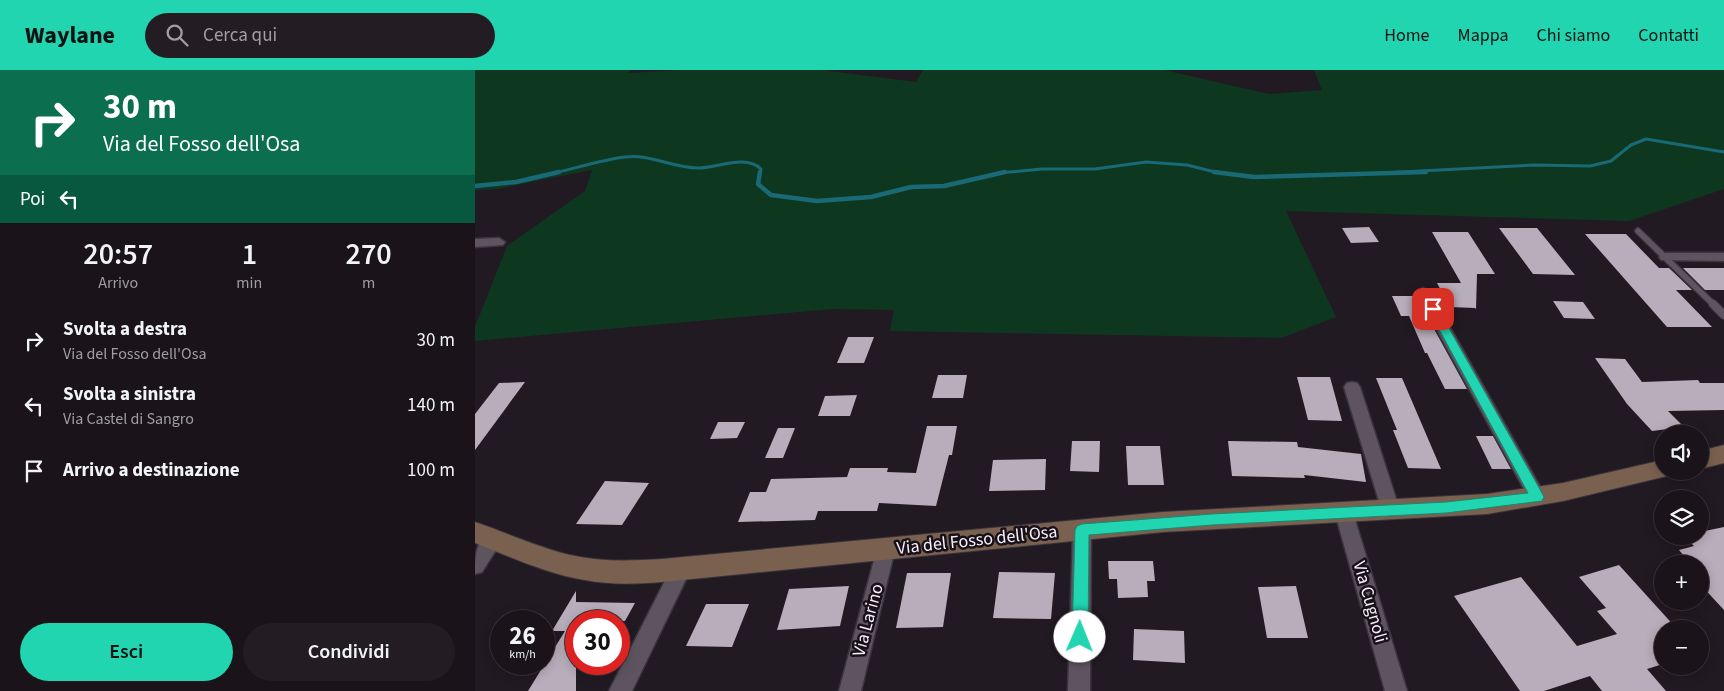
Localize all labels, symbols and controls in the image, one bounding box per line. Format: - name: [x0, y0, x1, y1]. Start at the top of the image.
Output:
- search box: [145, 13, 495, 58]
- text: Waylane: [25, 18, 115, 53]
- icon: search: [163, 21, 191, 49]
- text: Cerca qui: [203, 22, 277, 49]
- text: Home: [1384, 23, 1430, 48]
- text: Mappa: [1458, 23, 1509, 48]
- text: Chi siamo: [1537, 23, 1610, 48]
- text: Contatti: [1638, 23, 1699, 48]
- text: 30 m: [103, 82, 177, 132]
- icon: right: [20, 90, 85, 155]
- text: Via del Fosso dell'Osa: [103, 128, 300, 160]
- icon: left: [55, 185, 83, 213]
- text: Poi: [20, 186, 45, 213]
- text: 20:57: [83, 233, 153, 276]
- text: 1: [242, 233, 257, 276]
- text: 270: [346, 233, 392, 276]
- text: Arrivo: [98, 272, 138, 294]
- text: min: [236, 272, 262, 294]
- text: m: [362, 272, 375, 294]
- pin: [1412, 288, 1454, 330]
- icon: arrive: [1419, 295, 1447, 323]
- text: Svolta a destra: [63, 316, 187, 343]
- icon: right: [20, 327, 48, 355]
- text: 30 m: [417, 327, 455, 354]
- text: Via del Fosso dell'Osa: [63, 343, 207, 365]
- text: Svolta a sinistra: [63, 381, 196, 408]
- icon: left: [20, 392, 48, 420]
- text: 140 m: [407, 392, 455, 419]
- text: Via Castel di Sangro: [63, 408, 194, 430]
- map controls: [1654, 425, 1709, 675]
- button: sound: [1654, 425, 1709, 480]
- icon: arrive: [20, 457, 48, 485]
- text: Arrivo a destinazione: [63, 457, 240, 484]
- text: 100 m: [407, 457, 455, 484]
- button: layers: [1654, 490, 1709, 545]
- street label: Via del Fosso dell'Osa: [895, 519, 1059, 561]
- button: +: [1654, 555, 1709, 610]
- street label: Via Cugnoli: [1346, 558, 1394, 646]
- street label: Via Larino: [846, 581, 890, 659]
- speed limit sign: 30: [565, 610, 630, 675]
- position arrow: [1053, 610, 1105, 662]
- text: 26: [509, 618, 536, 654]
- button: −: [1654, 620, 1709, 675]
- button: Esci: [20, 623, 233, 681]
- button: Condividi: [243, 623, 455, 681]
- text: km/h: [509, 646, 536, 663]

